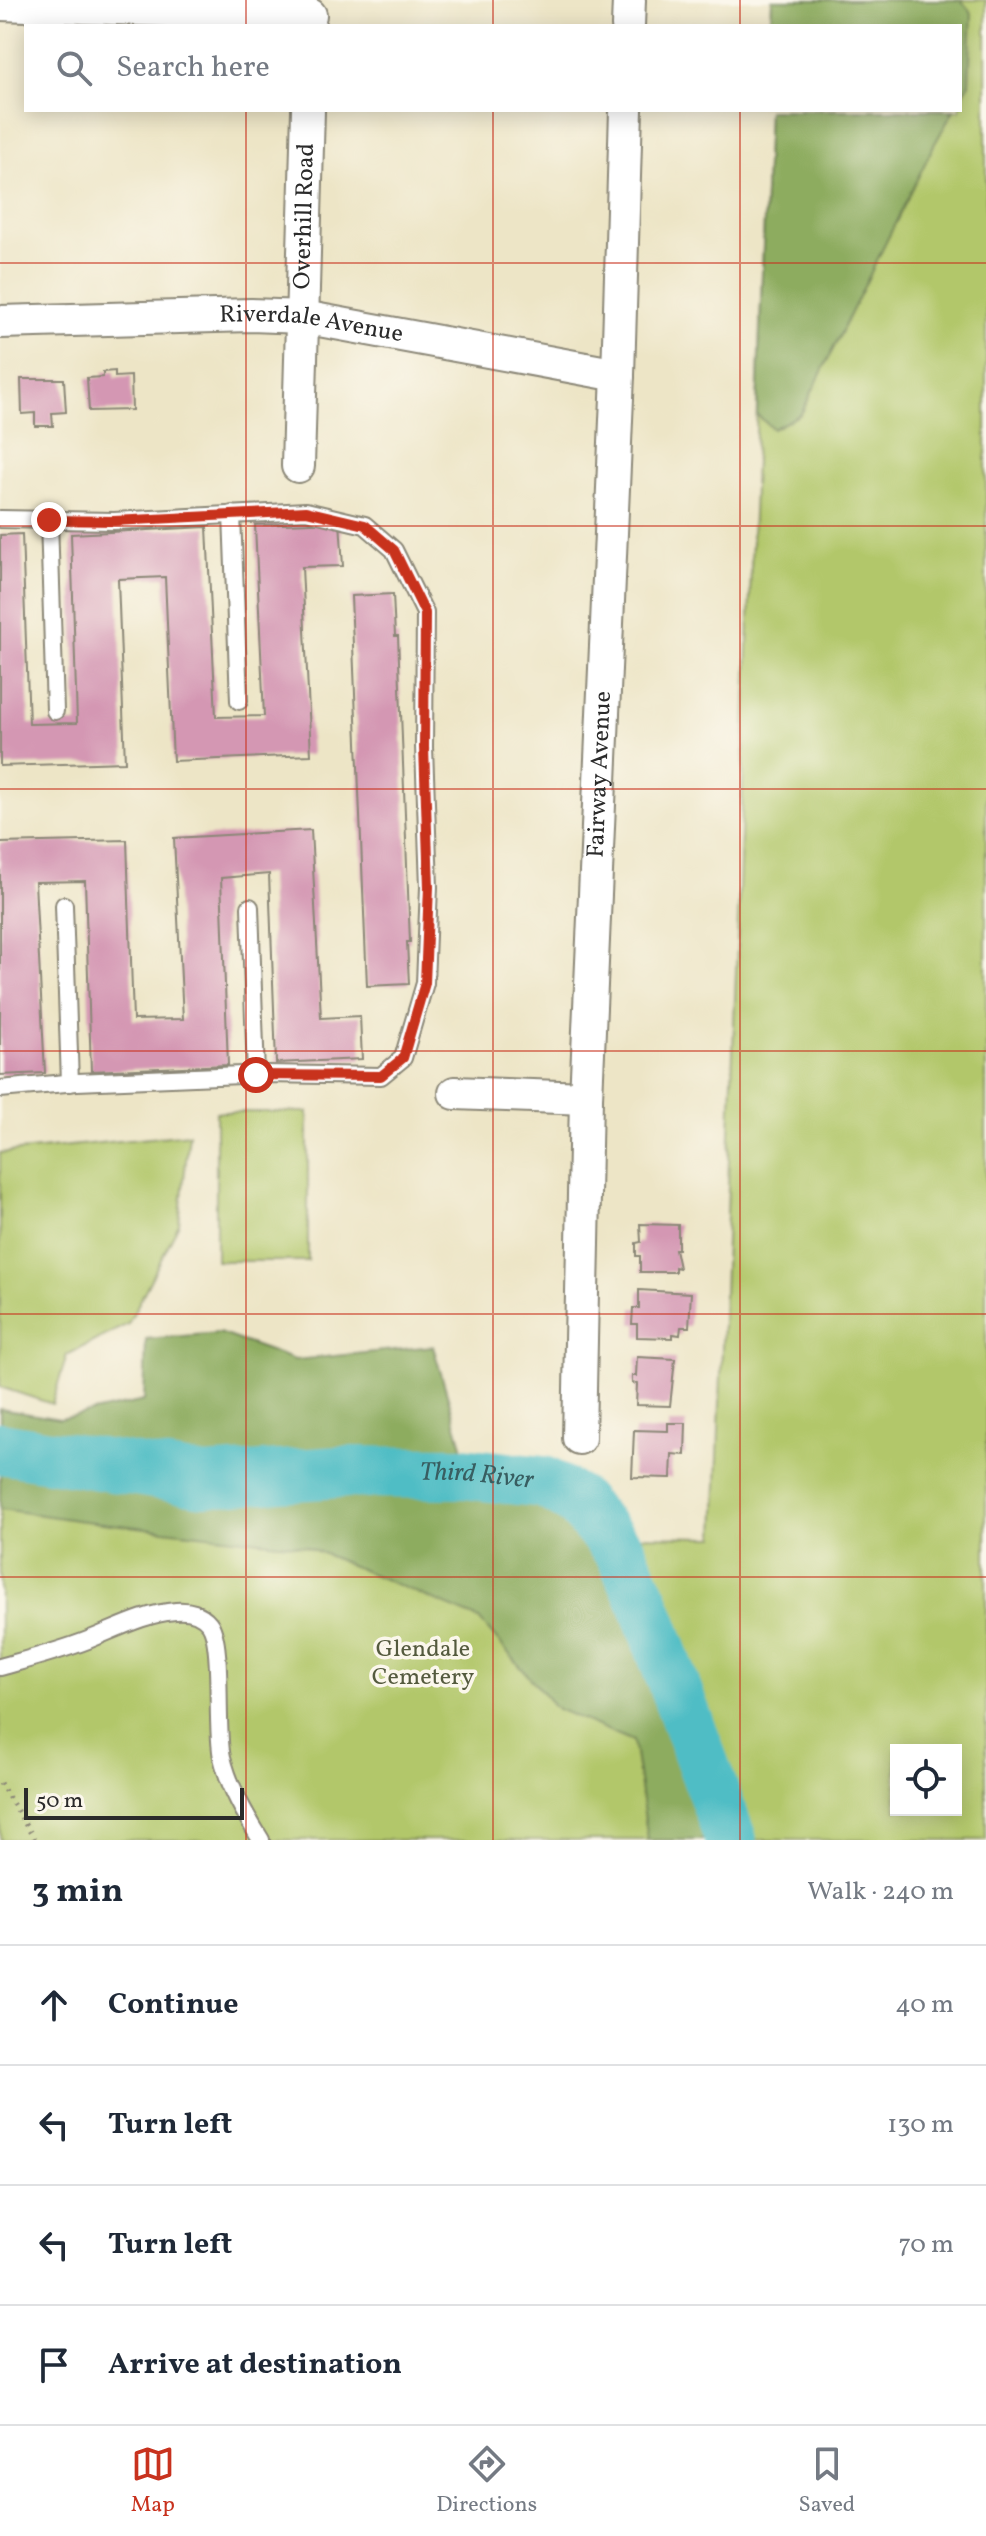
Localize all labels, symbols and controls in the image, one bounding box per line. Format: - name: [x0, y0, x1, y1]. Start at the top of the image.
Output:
- search box: [24, 24, 962, 112]
- icon: search: [52, 46, 96, 90]
- text: Search here: [116, 47, 270, 89]
- street label: Overhill Road: [286, 142, 324, 290]
- street label: Riverdale Avenue: [219, 298, 406, 352]
- route end: [31, 502, 67, 538]
- street label: Fairway Avenue: [580, 690, 621, 859]
- route start: [238, 1057, 274, 1093]
- water label: Third River: [420, 1455, 536, 1499]
- park label: Glendale Cemetery: [372, 1633, 474, 1695]
- map controls: [890, 1744, 962, 1816]
- button: locate: [890, 1744, 962, 1816]
- scale bar: [24, 1784, 244, 1820]
- text: 50 m: [36, 1786, 83, 1817]
- text: 3 min: [32, 1869, 123, 1916]
- text: Walk · 240 m: [807, 1874, 954, 1910]
- icon: ahead: [32, 1983, 76, 2027]
- text: Continue: [108, 1984, 239, 2026]
- text: 40 m: [895, 1987, 954, 2023]
- icon: left: [32, 2103, 76, 2147]
- text: Turn left: [108, 2104, 232, 2146]
- text: 130 m: [887, 2107, 954, 2143]
- icon: left: [32, 2223, 76, 2267]
- text: Turn left: [108, 2224, 232, 2266]
- text: 70 m: [899, 2227, 954, 2263]
- icon: arrive: [32, 2343, 76, 2387]
- text: Arrive at destination: [108, 2344, 402, 2386]
- tab: Map: [131, 2442, 175, 2521]
- tab: Directions: [436, 2442, 537, 2521]
- tab: Saved: [799, 2442, 855, 2521]

